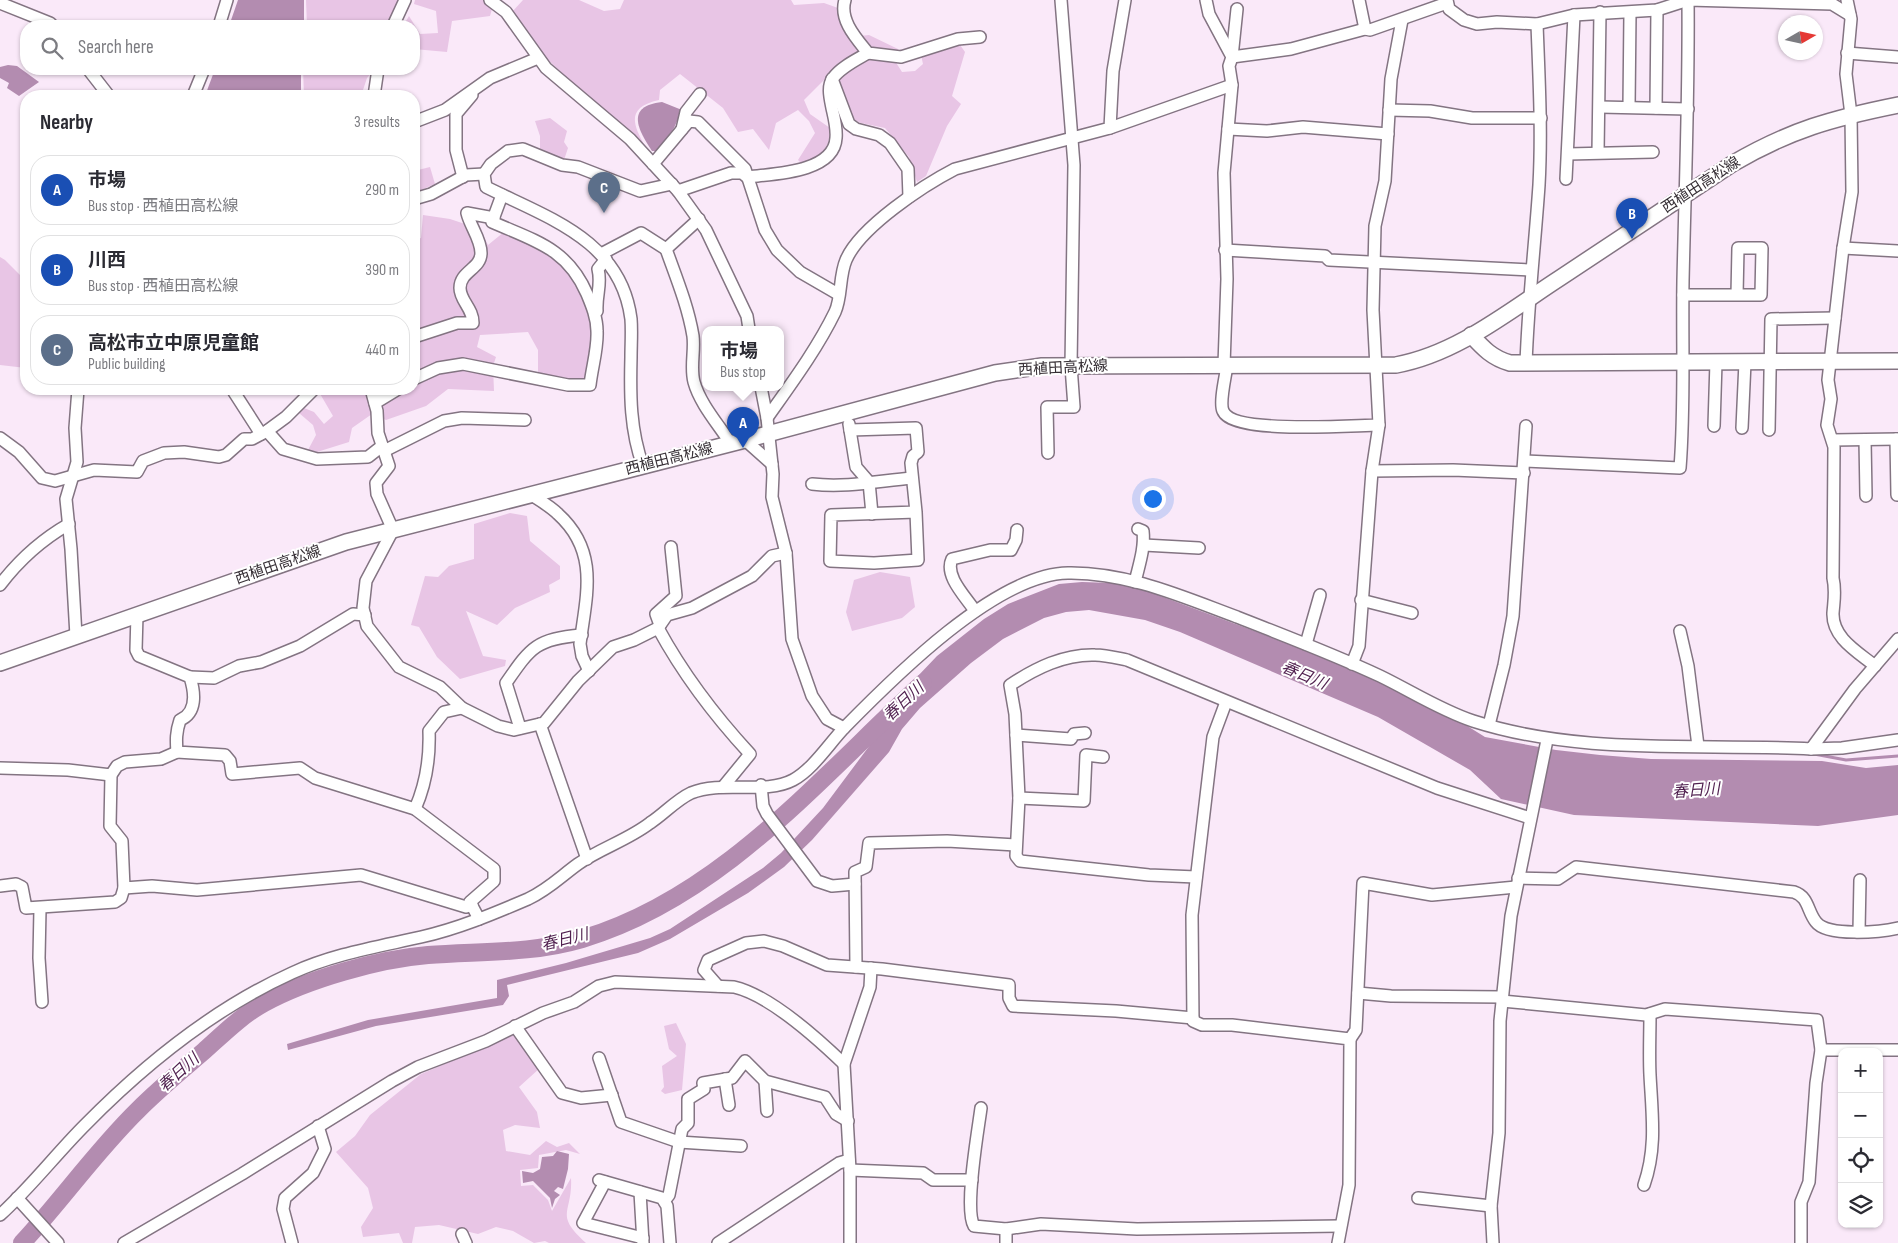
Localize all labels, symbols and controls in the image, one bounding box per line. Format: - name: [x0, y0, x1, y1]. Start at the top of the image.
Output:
- north arrow: [1778, 15, 1823, 60]
- search box: [20, 20, 420, 75]
- icon: search: [38, 34, 66, 62]
- text: Search here: [78, 36, 154, 59]
- text: Nearby: [40, 110, 93, 135]
- text: 3 results: [354, 113, 400, 132]
- street label: 西植田高松線: [1658, 153, 1744, 217]
- text: 市場: [88, 169, 126, 192]
- pin: C: [588, 172, 620, 213]
- text: A: [53, 181, 61, 200]
- text: 290 m: [365, 181, 399, 200]
- text: Bus stop · 西植田高松線: [88, 197, 238, 216]
- pin: B: [1616, 198, 1648, 239]
- text: 川西: [88, 249, 126, 272]
- text: B: [53, 261, 61, 280]
- text: 390 m: [365, 261, 399, 280]
- text: Bus stop · 西植田高松線: [88, 277, 238, 296]
- popup: [702, 326, 784, 391]
- text: 高松市立中原児童館: [88, 332, 259, 355]
- text: 市場: [720, 340, 758, 363]
- text: C: [53, 341, 61, 360]
- text: 440 m: [366, 341, 399, 360]
- text: Public building: [88, 355, 165, 374]
- street label: 西植田高松線: [1018, 356, 1108, 380]
- text: Bus stop: [720, 363, 766, 382]
- pin: A: [727, 407, 759, 448]
- street label: 西植田高松線: [623, 439, 715, 479]
- your location: [1140, 486, 1166, 512]
- street label: 西植田高松線: [232, 541, 324, 589]
- water label: 春日川: [1278, 658, 1332, 695]
- water label: 春日川: [880, 677, 929, 725]
- water label: 春日川: [1671, 780, 1723, 802]
- water label: 春日川: [539, 924, 593, 955]
- map controls: [1838, 1048, 1883, 1228]
- button: +: [1838, 1048, 1883, 1093]
- water label: 春日川: [155, 1049, 205, 1096]
- button: −: [1838, 1093, 1883, 1138]
- button: locate: [1838, 1138, 1883, 1183]
- button: layers: [1838, 1183, 1883, 1228]

